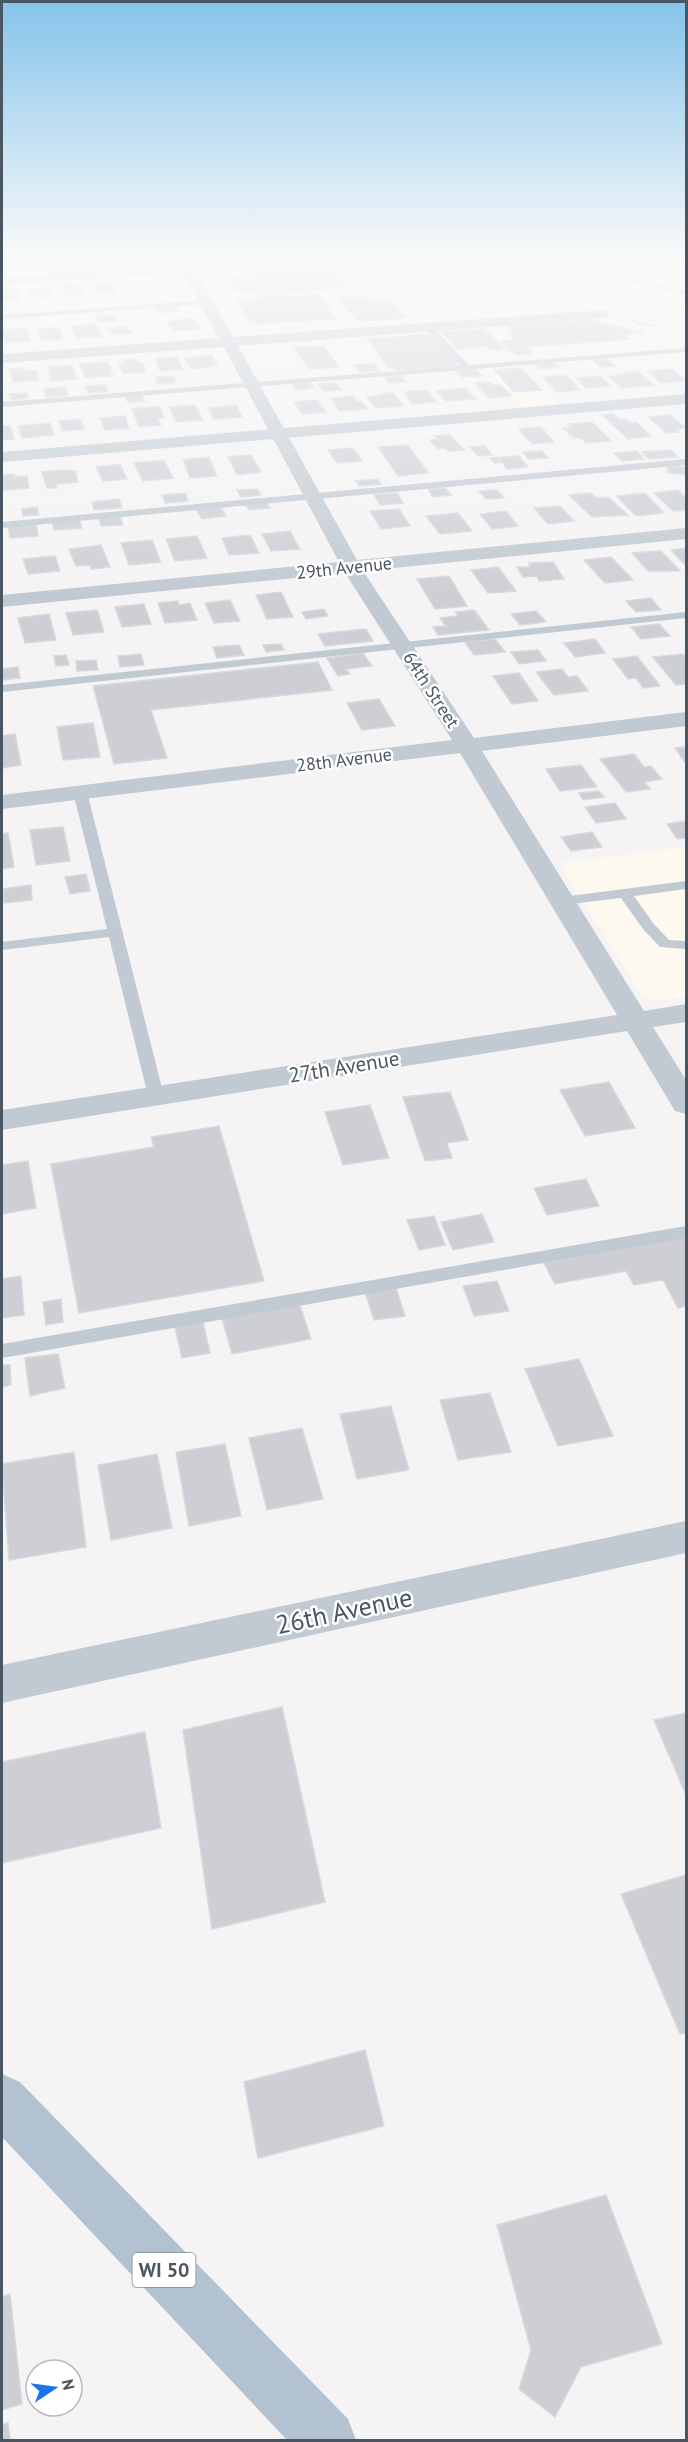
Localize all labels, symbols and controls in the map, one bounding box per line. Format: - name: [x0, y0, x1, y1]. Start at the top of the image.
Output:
- street label: 29th Avenue: [295, 551, 393, 584]
- street label: 64th Street: [398, 647, 465, 732]
- street label: 28th Avenue: [295, 742, 393, 777]
- street label: 27th Avenue: [287, 1044, 401, 1089]
- street label: 26th Avenue: [273, 1580, 415, 1641]
- road number: WI 50: [132, 2253, 195, 2287]
- north arrow: [24, 2358, 84, 2418]
- text: N: [58, 2377, 80, 2392]

